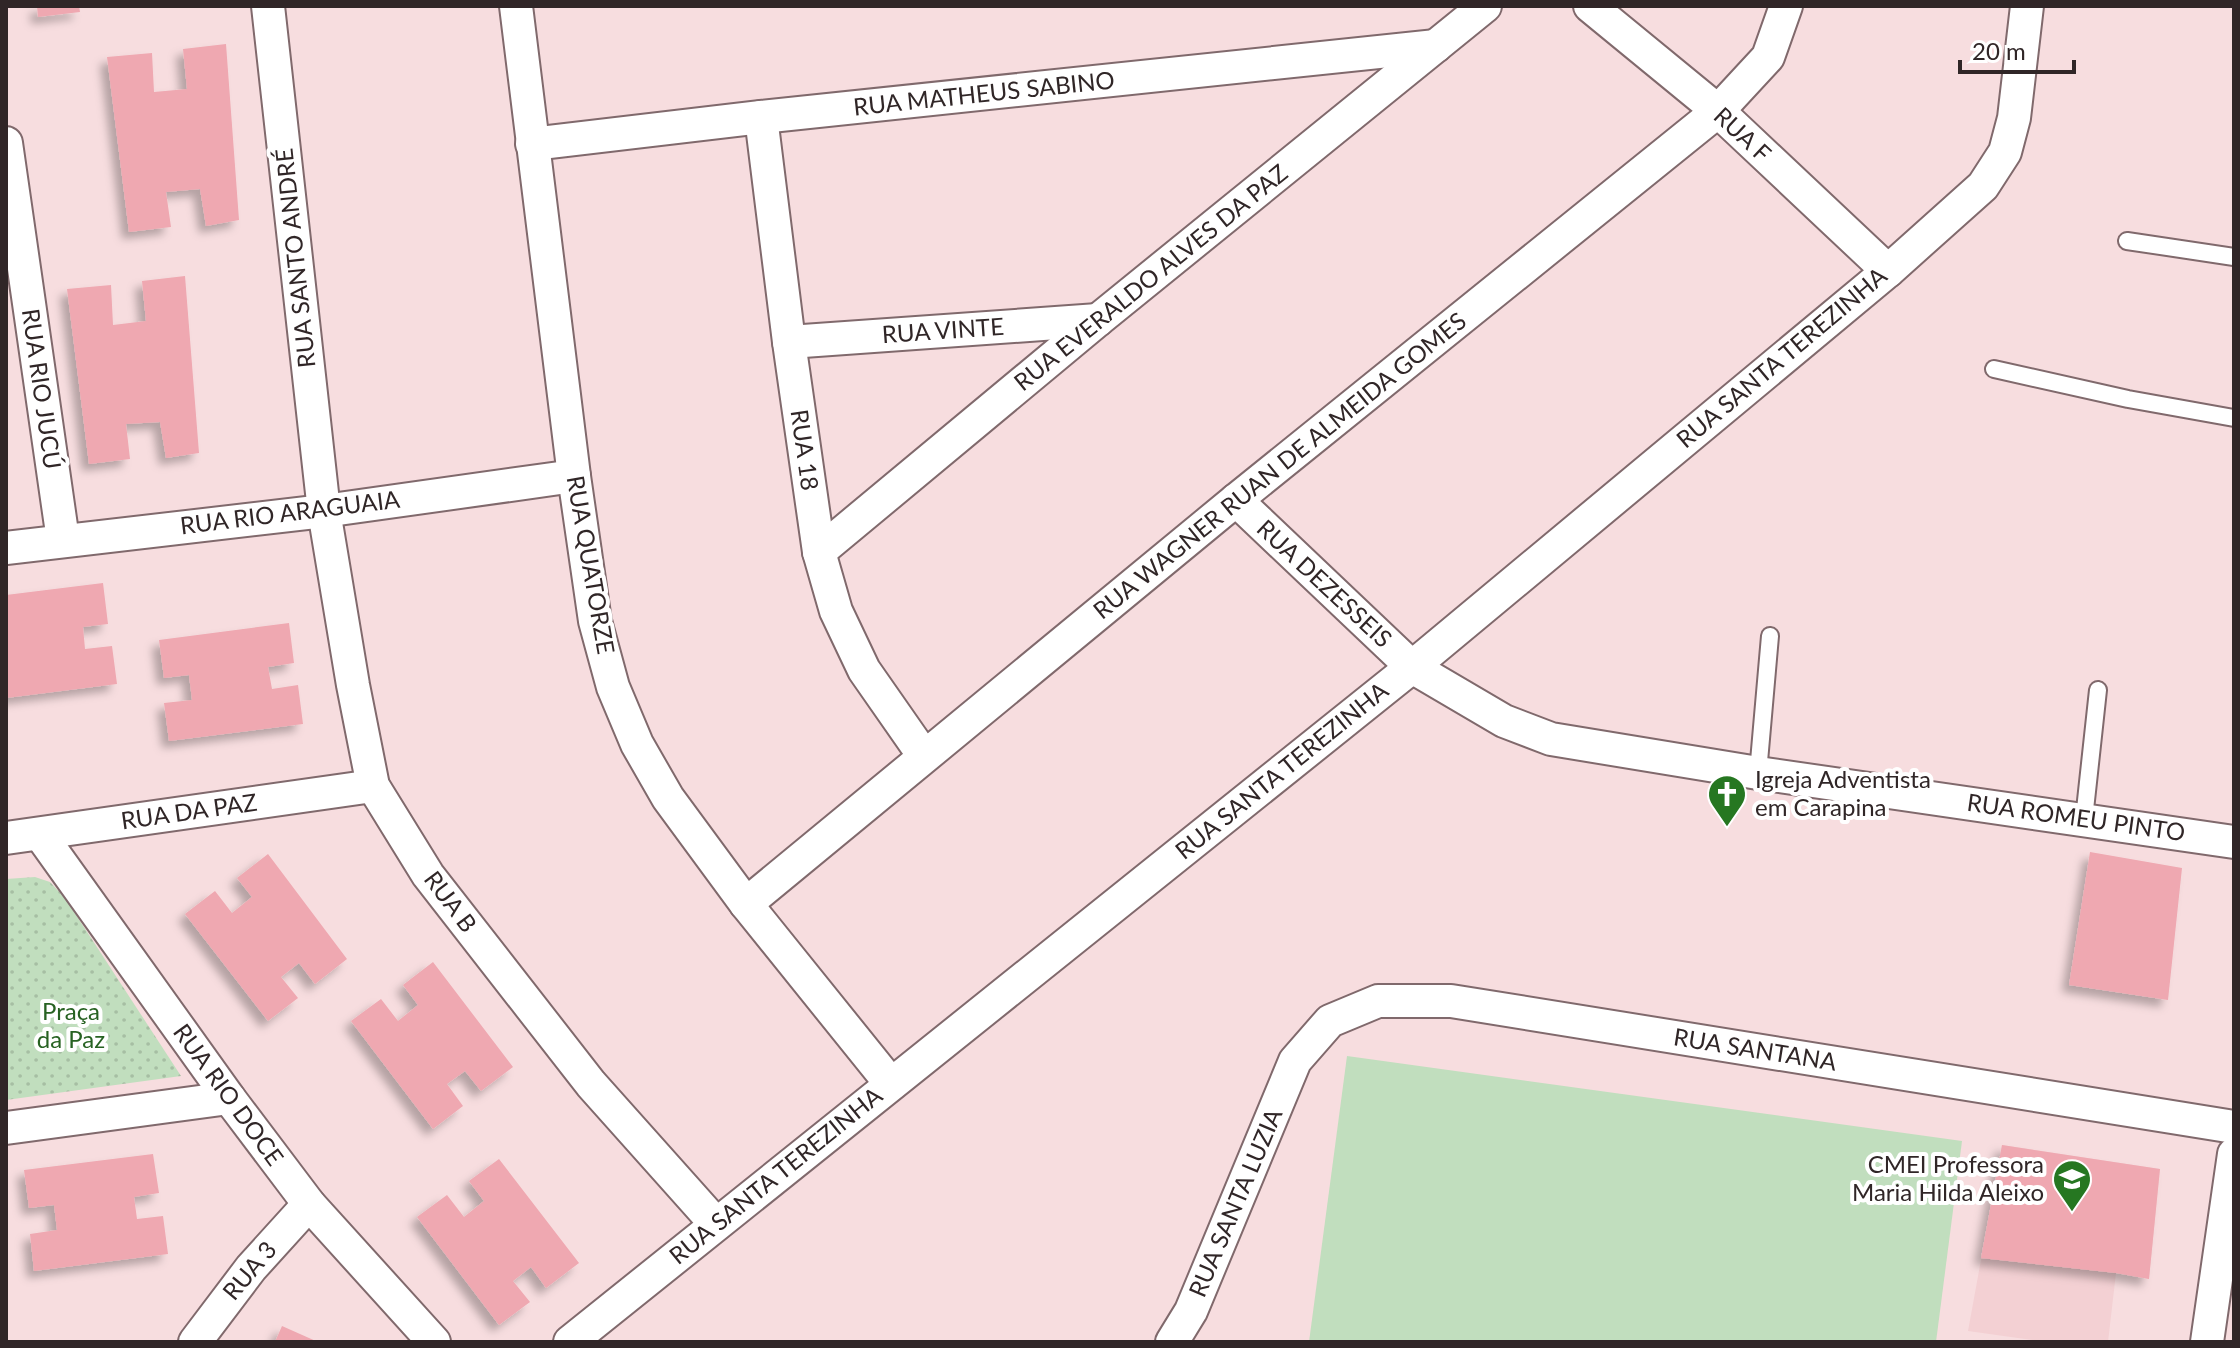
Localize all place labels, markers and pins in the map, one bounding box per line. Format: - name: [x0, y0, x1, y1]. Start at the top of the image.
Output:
- place label: Igreja Adventista em Carapina: [1755, 764, 1931, 821]
- church icon: Igreja Adventista em Carapina: [1706, 773, 1748, 828]
- place label: CMEI Professora Maria Hilda Aleixo: [1852, 1149, 2044, 1206]
- school or university icon: CMEI Professora Maria Hilda Aleixo: [2051, 1158, 2093, 1213]

